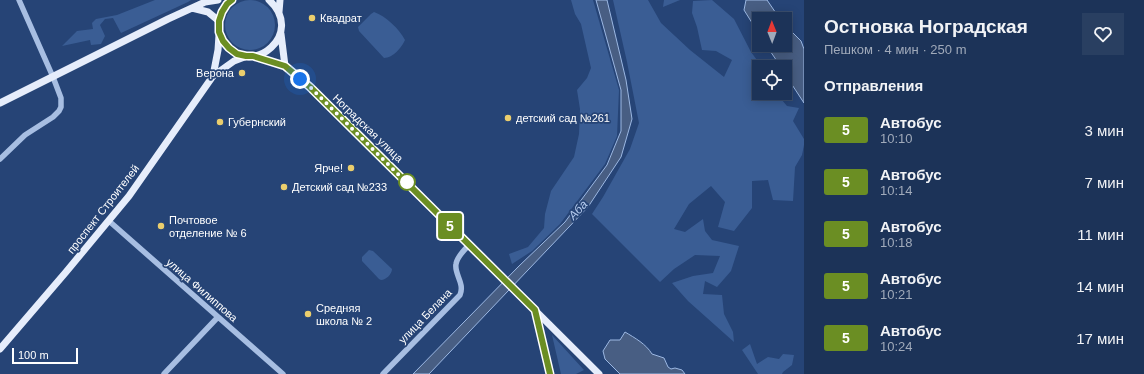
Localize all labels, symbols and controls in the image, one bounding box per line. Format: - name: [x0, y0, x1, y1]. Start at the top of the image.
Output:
- place label: Квадрат: [320, 12, 362, 24]
- north arrow: [752, 12, 792, 52]
- map controls: [752, 12, 792, 100]
- marker: Квадрат: [307, 13, 317, 23]
- button: heart: [1082, 13, 1124, 55]
- text: Остновка Ноградская: [824, 16, 1028, 37]
- text: Пешком · 4 мин · 250 m: [824, 42, 966, 57]
- button: locate: [752, 60, 792, 100]
- place label: Верона: [196, 67, 235, 79]
- marker: Верона: [237, 68, 247, 78]
- your location: [290, 69, 310, 89]
- text: Отправления: [824, 77, 923, 94]
- street label: Ноградская улица: [331, 92, 406, 165]
- place label: детский сад №261: [516, 112, 610, 124]
- marker: детский сад №261: [503, 113, 513, 123]
- text: Автобус: [880, 114, 942, 131]
- place label: Губернский: [228, 116, 286, 128]
- marker: Губернский: [215, 117, 225, 127]
- text: 5: [842, 122, 850, 138]
- text: 3 мин: [1085, 122, 1124, 139]
- text: 10:10: [880, 131, 913, 146]
- street label: проспект Строителей: [65, 162, 141, 256]
- place label: Ярче!: [314, 162, 343, 174]
- marker: Ярче!: [346, 163, 356, 173]
- text: Автобус: [880, 166, 942, 183]
- unlabelled marker: [398, 173, 416, 191]
- text: 5: [842, 174, 850, 190]
- text: 7 мин: [1085, 174, 1124, 191]
- place label: Детский сад №233: [292, 181, 387, 193]
- marker: Детский сад №233: [279, 182, 289, 192]
- text: 10:14: [880, 183, 913, 198]
- water label: Аба: [565, 197, 591, 223]
- line badge: 5: [437, 213, 463, 239]
- place label: Почтовое отделение № 6: [169, 214, 247, 239]
- text: 5: [446, 218, 454, 234]
- text: Автобус: [880, 218, 942, 235]
- marker: Почтовое отделение № 6: [156, 221, 166, 231]
- text: 5: [842, 226, 850, 242]
- text: 11 мин: [1077, 226, 1124, 243]
- text: 10:18: [880, 235, 913, 250]
- street label: улица Филиппова: [164, 256, 241, 325]
- text: Автобус: [880, 270, 942, 287]
- text: 5: [842, 278, 850, 294]
- text: 14 мин: [1076, 278, 1124, 295]
- street label: улица Белана: [396, 286, 455, 346]
- text: 10:21: [880, 287, 913, 302]
- place label: Средняя школа № 2: [316, 302, 372, 327]
- marker: Средняя школа № 2: [303, 309, 313, 319]
- text: Автобус: [880, 322, 942, 339]
- text: 5: [842, 330, 850, 346]
- text: 17 мин: [1076, 330, 1124, 347]
- text: 10:24: [880, 339, 913, 354]
- scale bar: [12, 346, 78, 365]
- text: 100 m: [18, 349, 49, 361]

